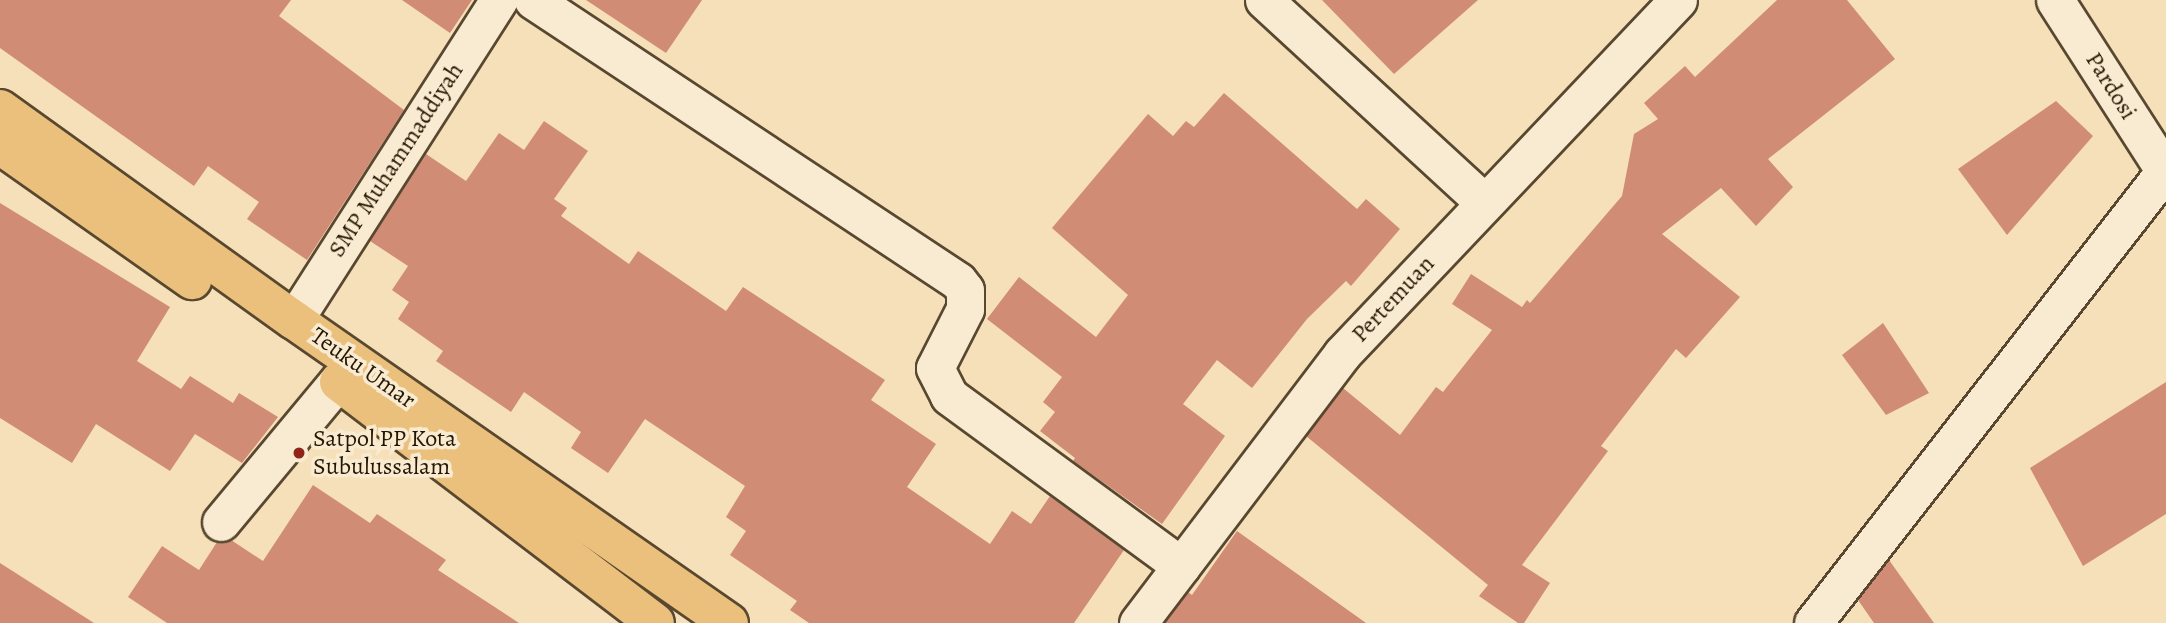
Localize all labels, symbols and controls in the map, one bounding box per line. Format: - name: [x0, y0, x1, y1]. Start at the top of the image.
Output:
- street label: Pardosi: [2079, 47, 2143, 125]
- street label: SMP Muhammaddiyah: [322, 57, 470, 263]
- street label: Pertemuan: [1346, 250, 1440, 348]
- street label: Teuku Umar: [305, 321, 421, 415]
- place label: Satpol PP Kota Subulussalam: [313, 425, 456, 481]
- marker: Satpol PP Kota Subulussalam: [291, 445, 307, 461]

